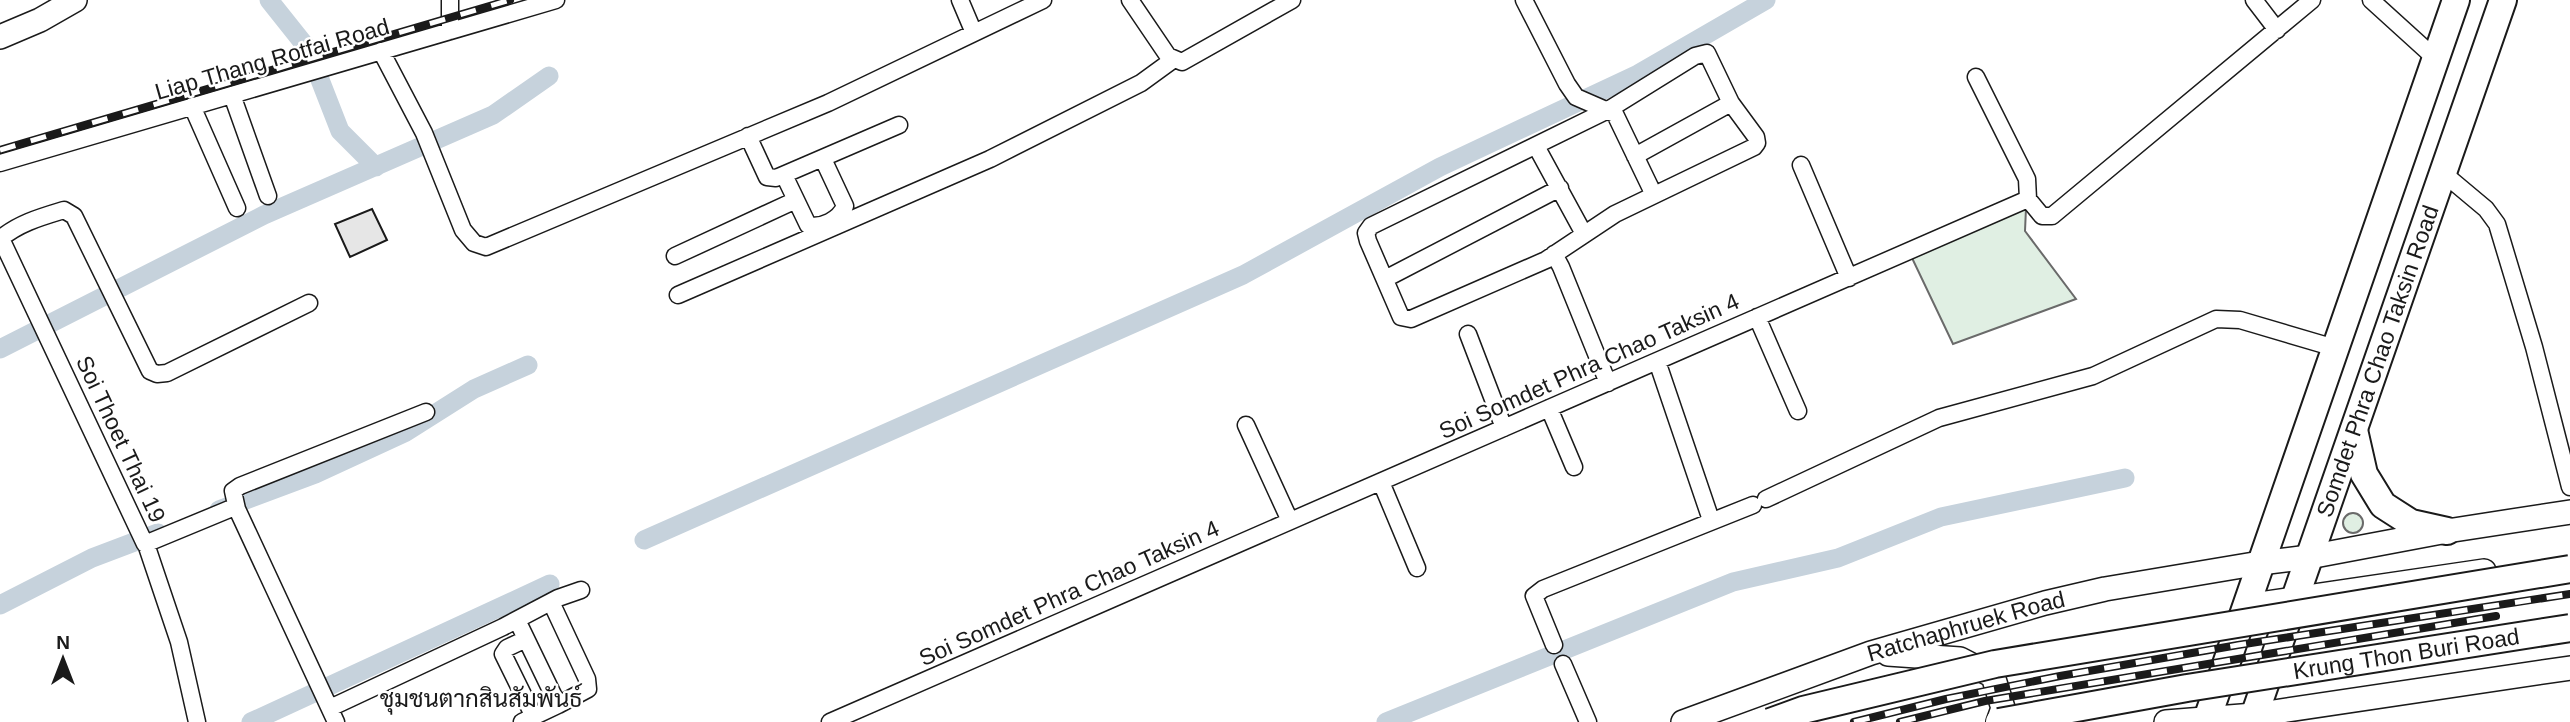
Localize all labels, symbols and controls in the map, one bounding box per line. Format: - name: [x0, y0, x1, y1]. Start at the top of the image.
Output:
- street label: Liap Thang Rotfai Road: [152, 13, 392, 105]
- street label: Somdet Phra Chao Taksin Road: [2311, 202, 2444, 521]
- street label: Soi Somdet Phra Chao Taksin 4: [1435, 288, 1743, 444]
- street label: Soi Thoet Thai 19: [71, 352, 171, 526]
- street label: Soi Somdet Phra Chao Taksin 4: [915, 515, 1223, 671]
- street label: Ratchaphruek Road: [1864, 586, 2067, 666]
- street label: Krung Thon Buri Road: [2291, 623, 2521, 684]
- north arrow: [28, 624, 98, 694]
- text: N: [56, 632, 70, 653]
- district label: ชุมชนตากสินสัมพันธ์: [380, 683, 582, 715]

